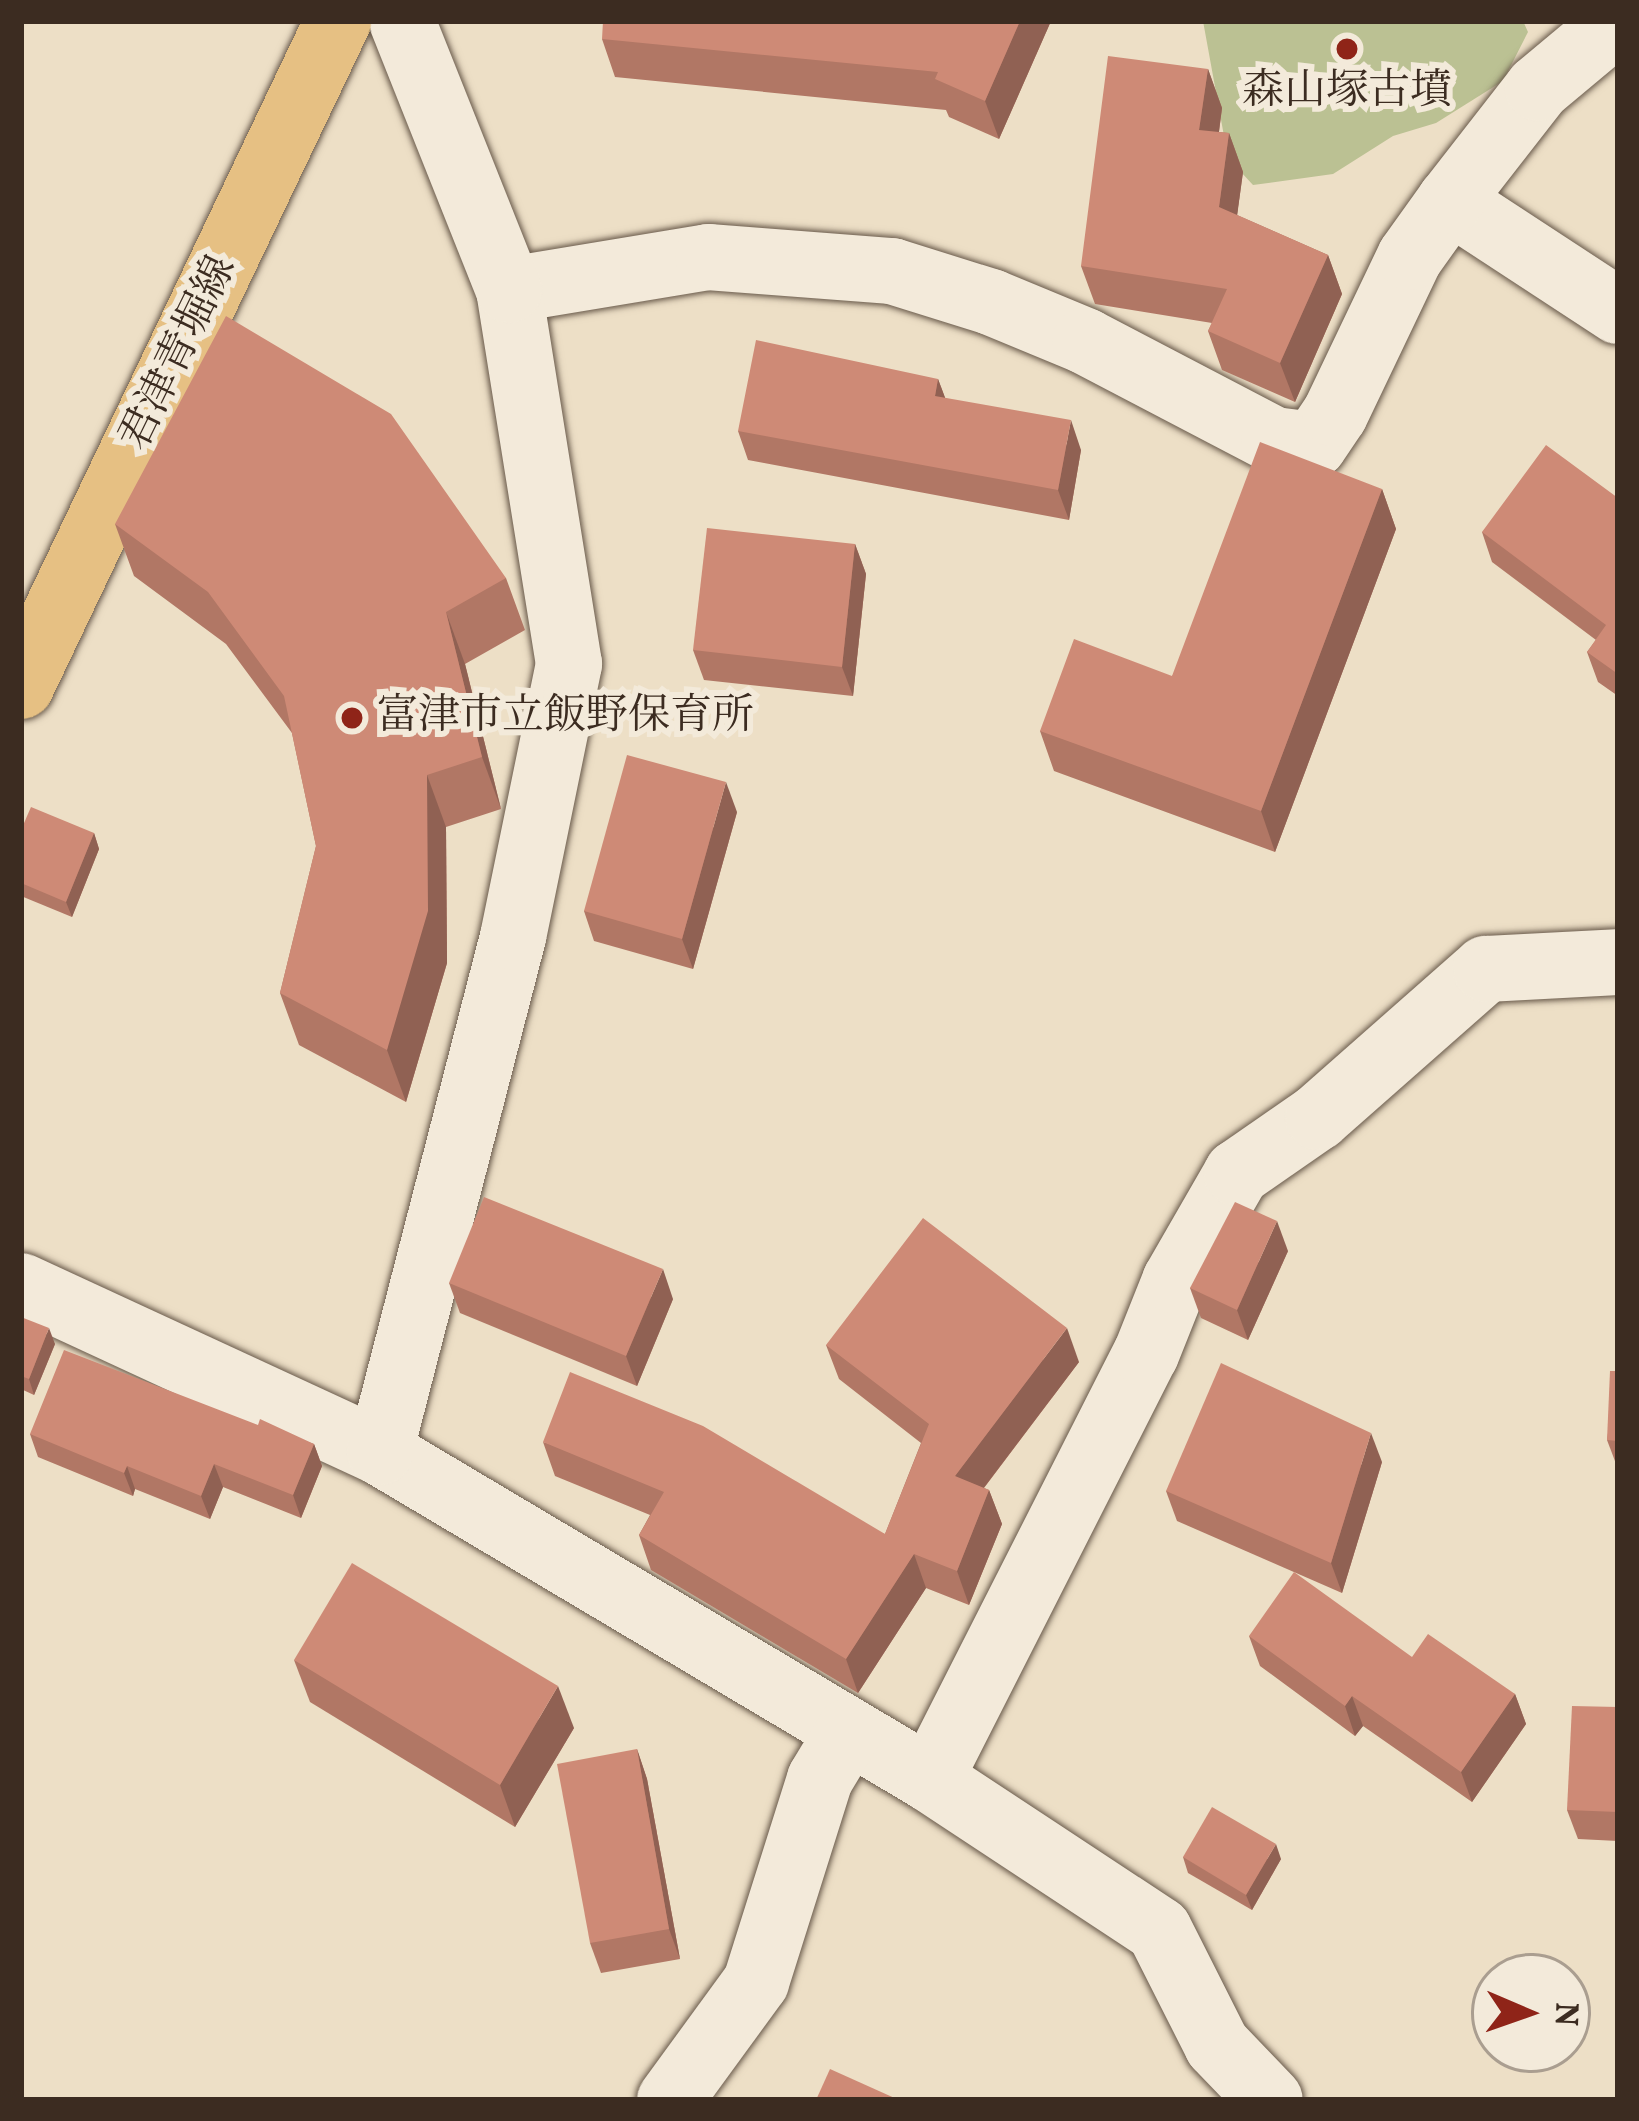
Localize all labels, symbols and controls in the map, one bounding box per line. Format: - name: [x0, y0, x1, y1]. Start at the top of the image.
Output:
- marker: 森山塚古墳: [1334, 36, 1360, 62]
- place label: 森山塚古墳: [1242, 68, 1452, 118]
- street label: 君津青堀線: [111, 249, 249, 459]
- place label: 富津市立飯野保育所: [376, 693, 754, 743]
- marker: 富津市立飯野保育所: [339, 705, 365, 731]
- north arrow: [1471, 1953, 1591, 2073]
- text: N: [1541, 2001, 1587, 2027]

